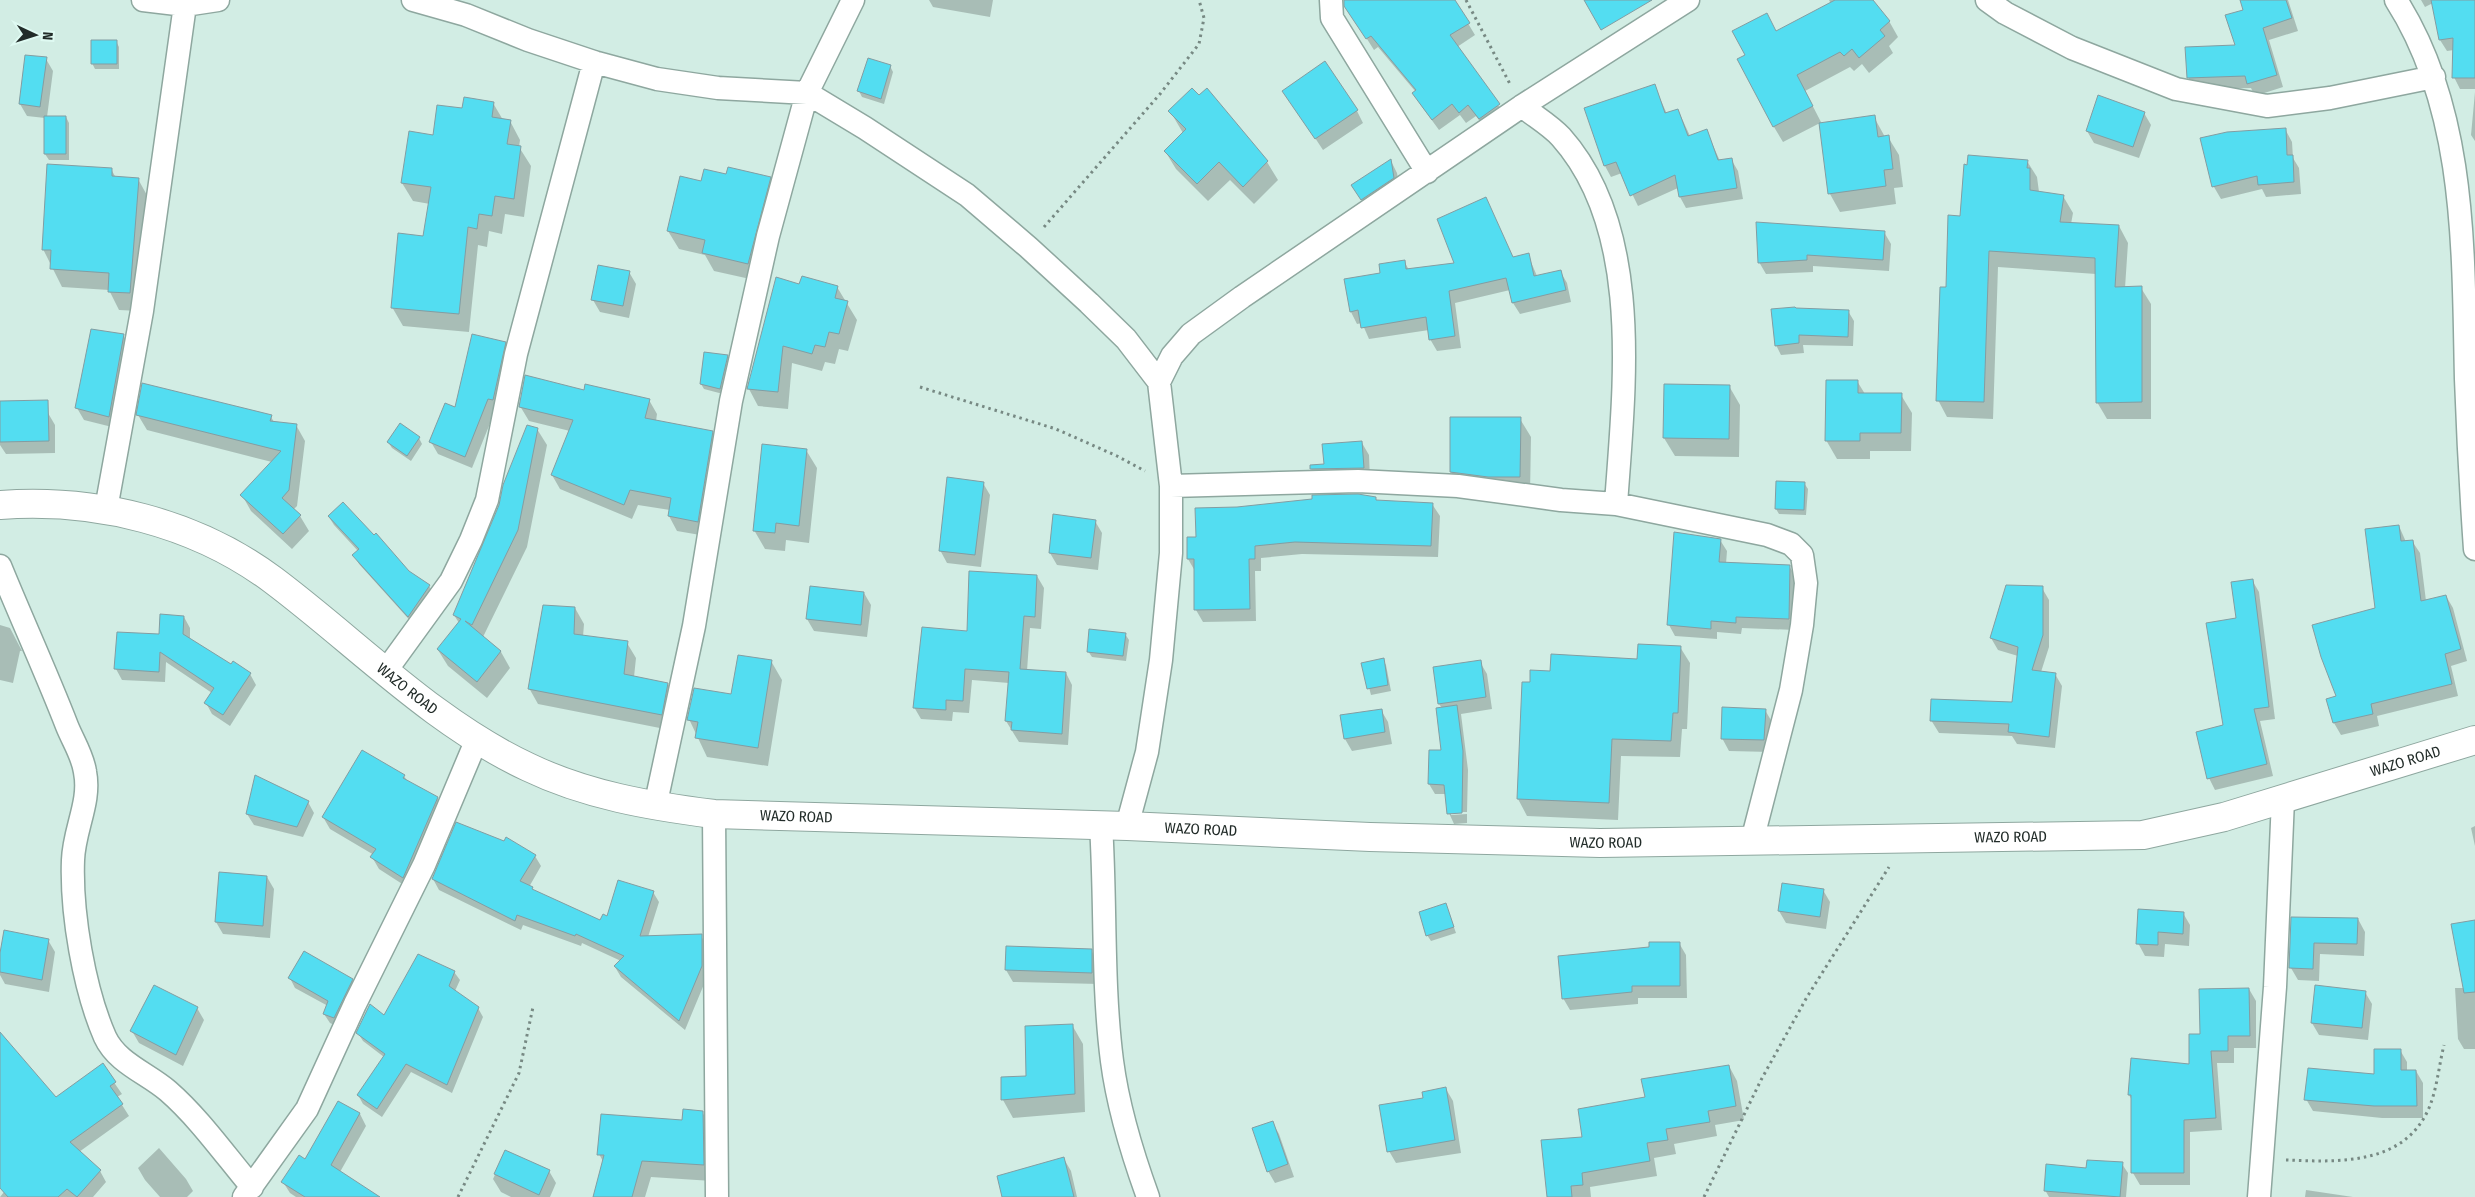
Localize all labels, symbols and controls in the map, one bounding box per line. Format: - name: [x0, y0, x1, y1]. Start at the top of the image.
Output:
- north arrow: [10, 10, 60, 60]
- text: N: [39, 31, 56, 41]
- street label: WAZO ROAD: [373, 659, 441, 718]
- street label: WAZO ROAD: [2368, 742, 2443, 781]
- street label: WAZO ROAD: [760, 806, 833, 826]
- street label: WAZO ROAD: [1164, 819, 1238, 840]
- street label: WAZO ROAD: [1974, 827, 2047, 846]
- street label: WAZO ROAD: [1569, 833, 1642, 852]

